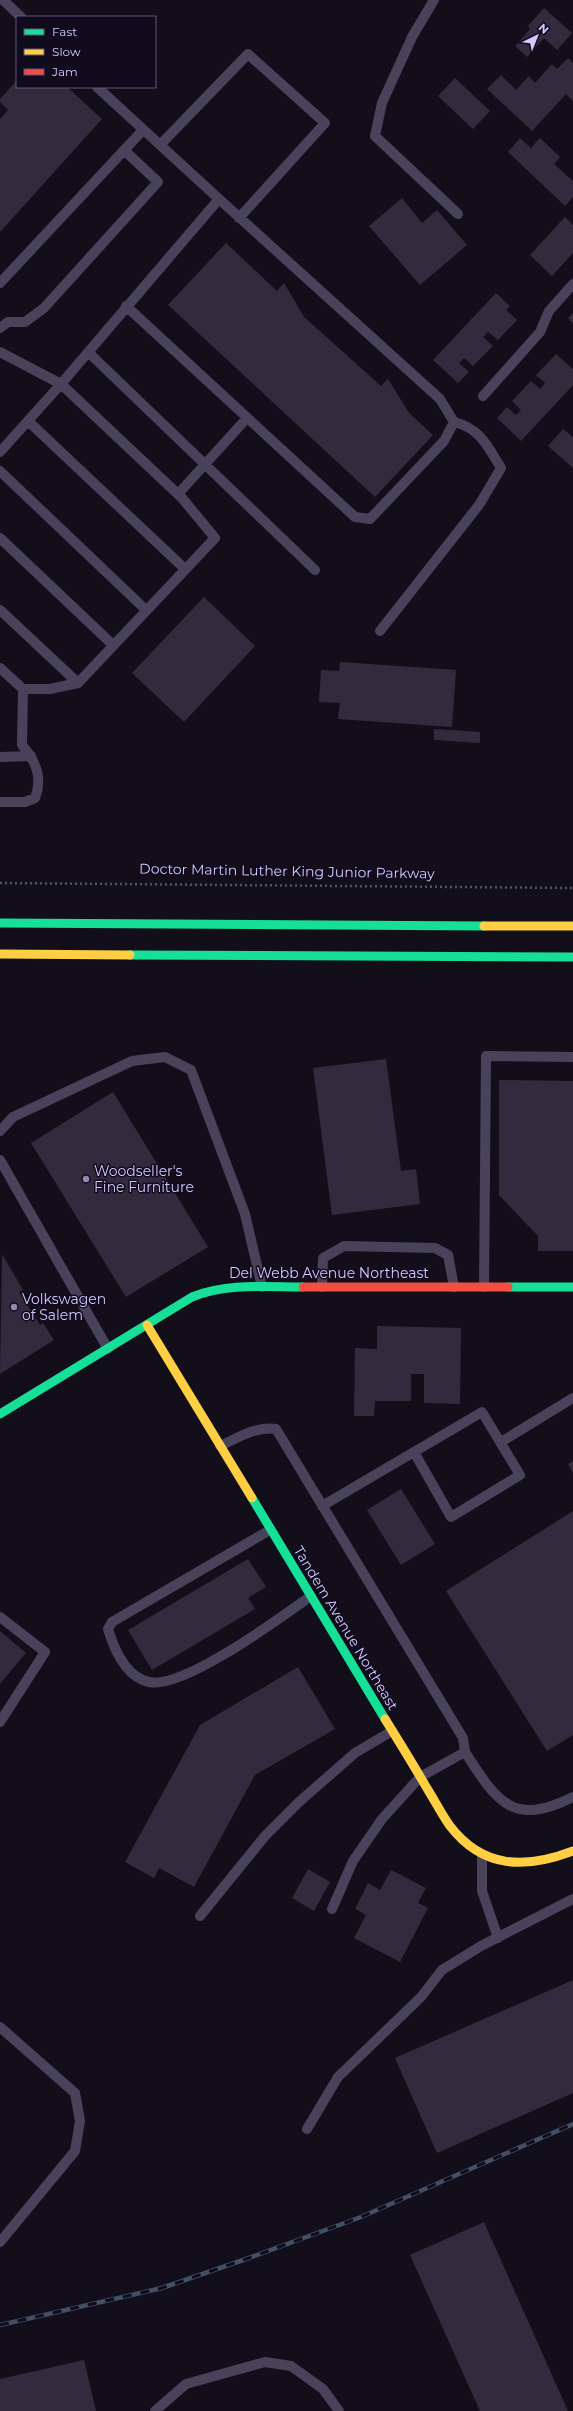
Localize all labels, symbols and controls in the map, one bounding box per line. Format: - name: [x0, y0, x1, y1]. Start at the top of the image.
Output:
- legend: [16, 16, 156, 88]
- north arrow: [517, 16, 557, 56]
- text: N: [536, 21, 552, 37]
- text: Fast: [52, 24, 77, 39]
- text: Slow: [52, 44, 81, 59]
- text: Jam: [51, 64, 78, 79]
- street label: Doctor Martin Luther King Junior Parkway: [139, 859, 435, 883]
- place label: Woodseller's Fine Furniture: [94, 1162, 194, 1196]
- marker: Woodseller's Fine Furniture: [81, 1174, 91, 1184]
- street label: Del Webb Avenue Northeast: [229, 1264, 429, 1282]
- place label: Volkswagen of Salem: [22, 1290, 106, 1324]
- marker: Volkswagen of Salem: [9, 1302, 19, 1312]
- street label: Tandem Avenue Northeast: [290, 1543, 402, 1714]

